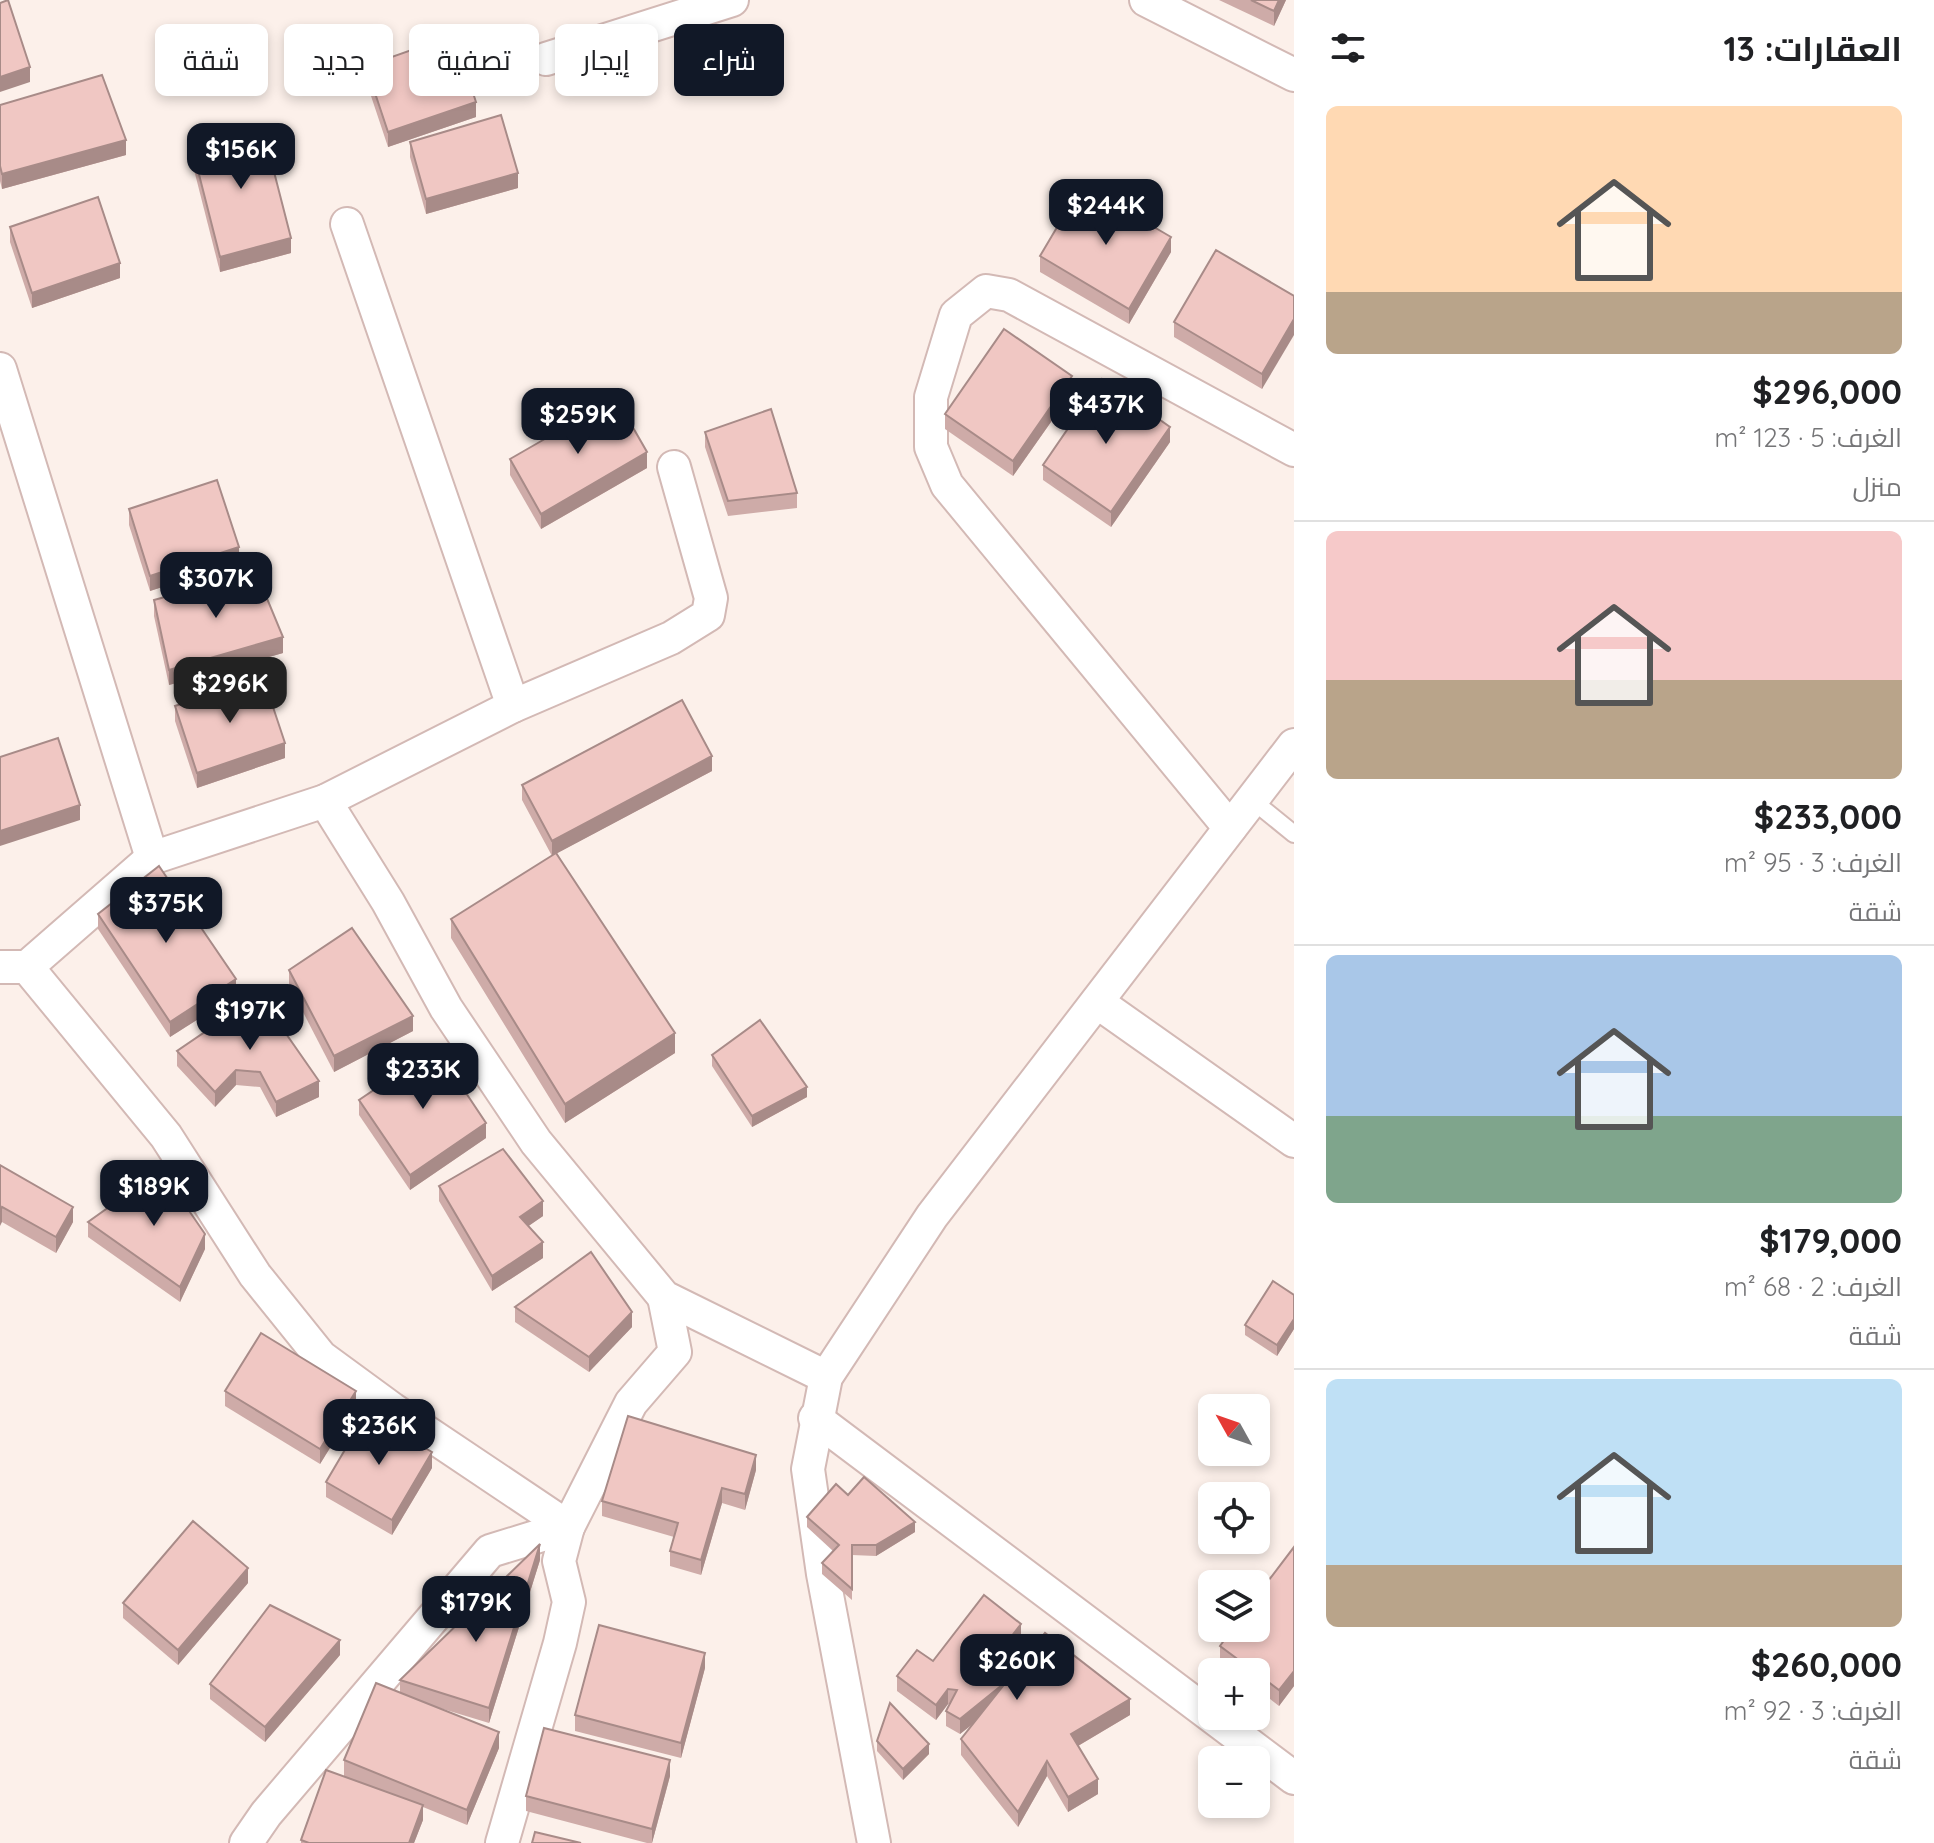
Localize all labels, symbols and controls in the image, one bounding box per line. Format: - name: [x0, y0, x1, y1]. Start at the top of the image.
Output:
- chip: شقة: [155, 24, 268, 96]
- chip: جديد: [284, 24, 393, 96]
- chip: تصفية: [409, 24, 539, 96]
- chip: إيجار: [555, 24, 658, 96]
- chip: شراء: [674, 24, 784, 96]
- icon: filters: [1326, 26, 1370, 70]
- text: العقارات: 13: [1723, 27, 1902, 70]
- pin: $156K: [185, 123, 297, 191]
- text: $156K: [205, 132, 277, 165]
- icon: home: [1542, 158, 1686, 302]
- pin: $244K: [1050, 179, 1162, 247]
- text: $244K: [1067, 188, 1145, 221]
- text: $296,000: [1752, 370, 1902, 413]
- pin: $437K: [1050, 378, 1162, 446]
- text: $437K: [1068, 387, 1144, 420]
- pin: $259K: [522, 388, 634, 456]
- text: $259K: [539, 397, 617, 430]
- text: الغرف: 5 · 123 m²: [1715, 421, 1902, 454]
- text: منزل: [1853, 470, 1902, 503]
- pin: $307K: [160, 552, 272, 620]
- text: $307K: [178, 561, 254, 594]
- icon: home: [1542, 583, 1686, 727]
- pin: $296K: [174, 657, 286, 725]
- text: $296K: [192, 666, 268, 699]
- text: $233,000: [1754, 795, 1902, 838]
- text: الغرف: 3 · 95 m²: [1724, 846, 1902, 879]
- pin: $375K: [110, 877, 222, 945]
- text: $375K: [128, 886, 204, 919]
- text: شقة: [1849, 895, 1902, 928]
- pin: $197K: [194, 984, 306, 1052]
- text: $197K: [215, 993, 285, 1026]
- icon: home: [1542, 1007, 1686, 1151]
- pin: $233K: [367, 1043, 479, 1111]
- text: $233K: [385, 1052, 461, 1085]
- pin: $189K: [98, 1160, 210, 1228]
- text: $189K: [118, 1169, 190, 1202]
- text: $179,000: [1759, 1219, 1902, 1262]
- text: الغرف: 2 · 68 m²: [1724, 1270, 1902, 1303]
- text: شقة: [1849, 1319, 1902, 1352]
- north arrow: [1198, 1394, 1270, 1466]
- map controls: [1198, 1394, 1270, 1818]
- pin: $236K: [323, 1399, 435, 1467]
- text: $236K: [341, 1408, 417, 1441]
- icon: home: [1542, 1431, 1686, 1575]
- button: locate: [1198, 1482, 1270, 1554]
- button: layers: [1198, 1570, 1270, 1642]
- pin: $179K: [420, 1576, 532, 1644]
- text: $179K: [440, 1585, 512, 1618]
- pin: $260K: [961, 1634, 1073, 1702]
- text: $260K: [978, 1643, 1056, 1676]
- text: $260,000: [1751, 1643, 1902, 1686]
- button: +: [1198, 1658, 1270, 1730]
- text: الغرف: 3 · 92 m²: [1724, 1694, 1902, 1727]
- text: شقة: [1849, 1743, 1902, 1776]
- button: −: [1198, 1746, 1270, 1818]

